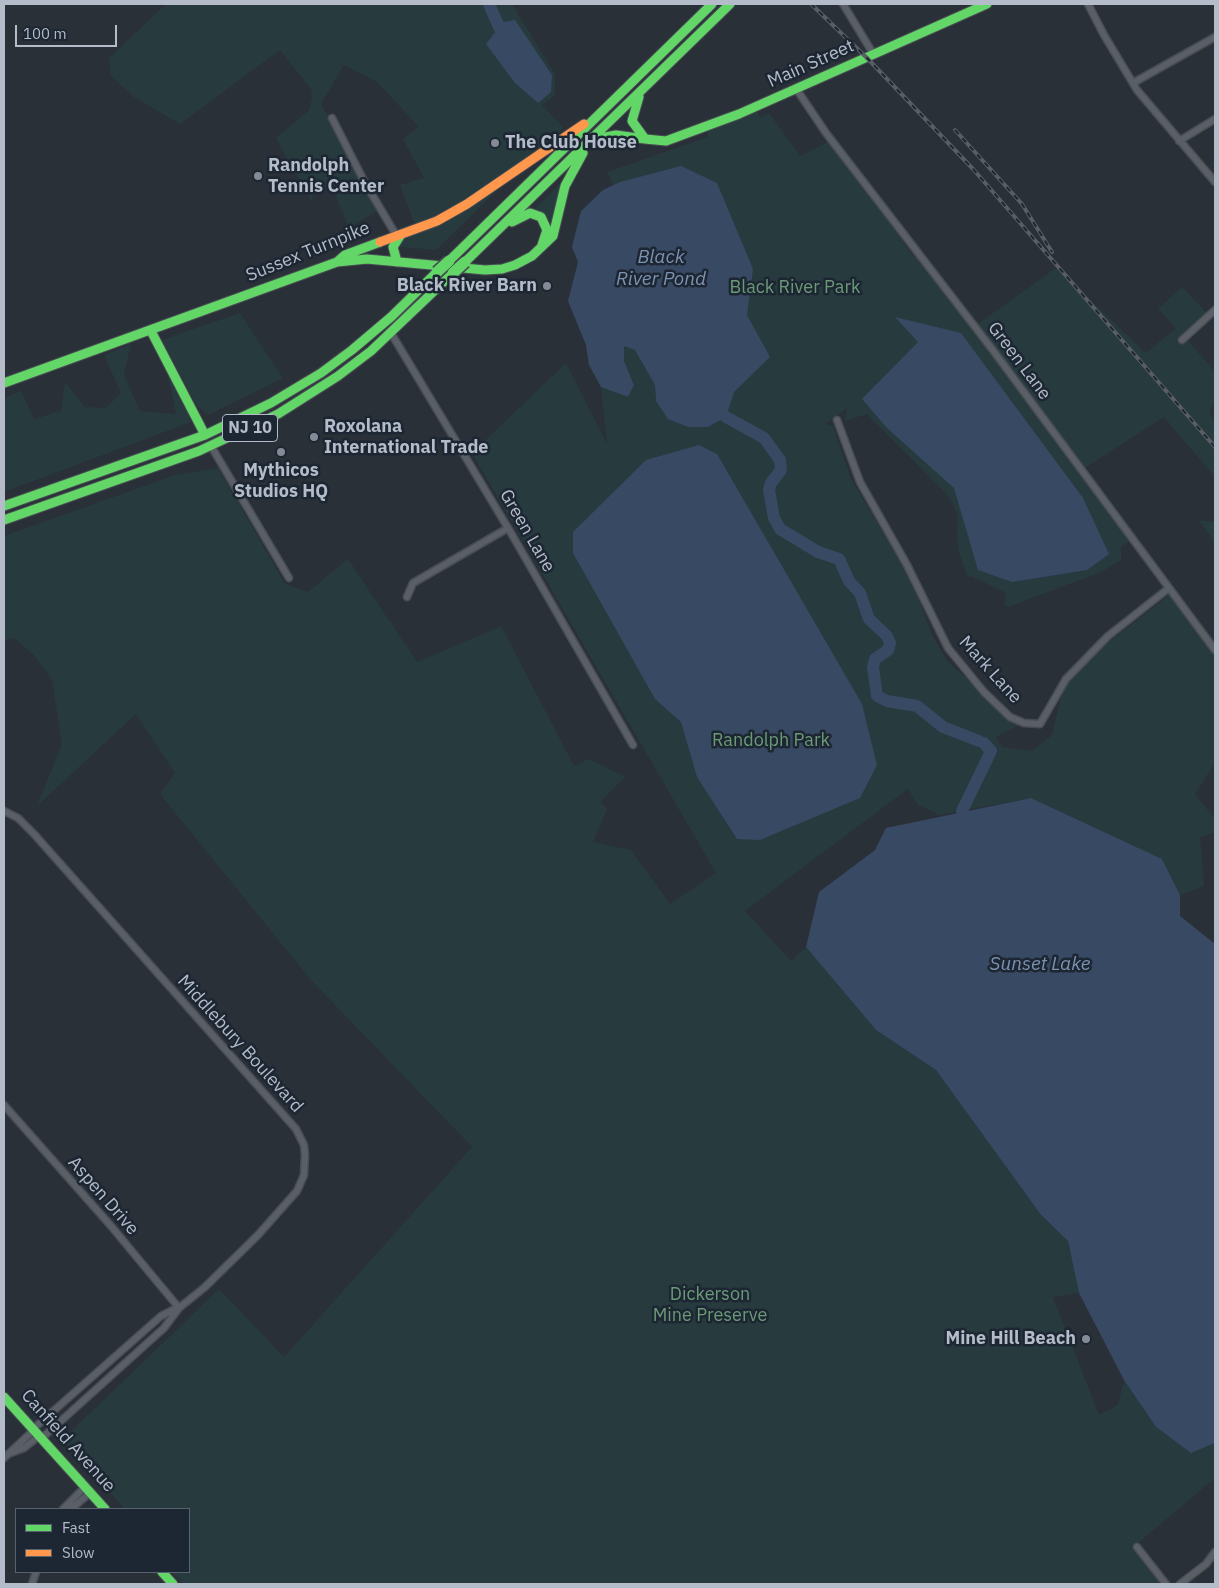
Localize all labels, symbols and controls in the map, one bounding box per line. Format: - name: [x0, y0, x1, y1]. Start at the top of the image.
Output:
- scale bar: [18, 15, 120, 47]
- text: 100 m: [23, 24, 67, 43]
- street label: Main Street: [764, 35, 858, 93]
- place label: The Club House: [505, 132, 637, 154]
- marker: The Club House: [489, 137, 501, 149]
- place label: Randolph Tennis Center: [268, 155, 384, 198]
- marker: Randolph Tennis Center: [252, 170, 264, 182]
- street label: Sussex Turnpike: [243, 217, 373, 287]
- water label: Black River Pond: [616, 247, 706, 291]
- place label: Black River Barn: [397, 275, 537, 297]
- park label: Black River Park: [730, 277, 860, 299]
- marker: Black River Barn: [541, 280, 553, 292]
- street label: Green Lane: [983, 318, 1055, 404]
- road number: NJ 10: [222, 414, 278, 442]
- place label: Roxolana International Trade: [324, 416, 488, 458]
- marker: Roxolana International Trade: [308, 431, 320, 443]
- marker: Mythicos Studios HQ: [275, 446, 287, 458]
- place label: Mythicos Studios HQ: [234, 460, 328, 502]
- street label: Green Lane: [495, 486, 559, 576]
- street label: Mark Lane: [954, 632, 1026, 708]
- park label: Randolph Park: [712, 730, 830, 752]
- water label: Sunset Lake: [990, 954, 1090, 976]
- street label: Middlebury Boulevard: [173, 971, 307, 1117]
- street label: Aspen Drive: [63, 1152, 143, 1240]
- park label: Dickerson Mine Preserve: [653, 1284, 767, 1326]
- place label: Mine Hill Beach: [945, 1328, 1076, 1350]
- marker: Mine Hill Beach: [1080, 1333, 1092, 1345]
- street label: Canfield Avenue: [16, 1385, 120, 1497]
- legend: [15, 1508, 190, 1573]
- text: Fast: [62, 1518, 90, 1537]
- text: Slow: [62, 1543, 95, 1562]

